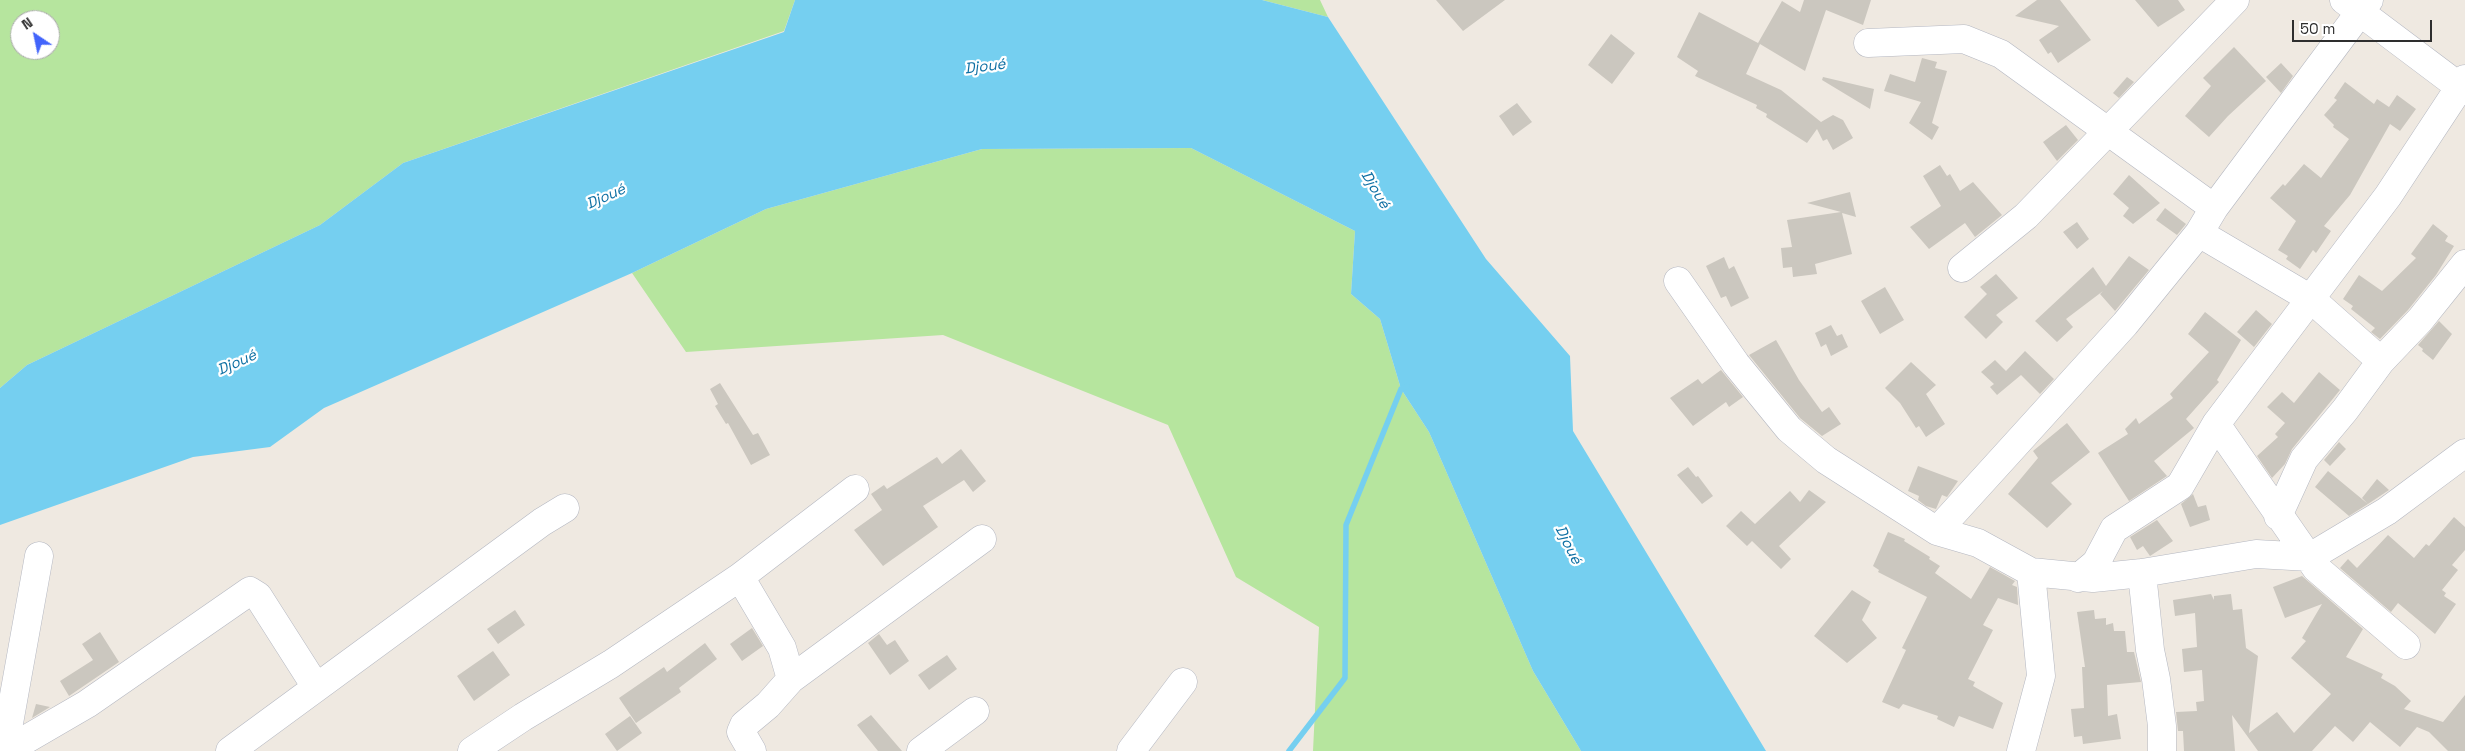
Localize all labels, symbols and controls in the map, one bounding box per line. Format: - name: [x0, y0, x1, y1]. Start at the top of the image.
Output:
- north arrow: [10, 10, 60, 60]
- scale bar: [2295, 10, 2435, 42]
- text: N: [18, 13, 36, 33]
- text: 50 m: [2300, 19, 2335, 38]
- water label: Djoué: [964, 56, 1006, 78]
- water label: Djoué: [1357, 168, 1393, 212]
- water label: Djoué: [584, 180, 628, 214]
- water label: Djoué: [215, 346, 259, 380]
- water label: Djoué: [1551, 523, 1585, 567]

